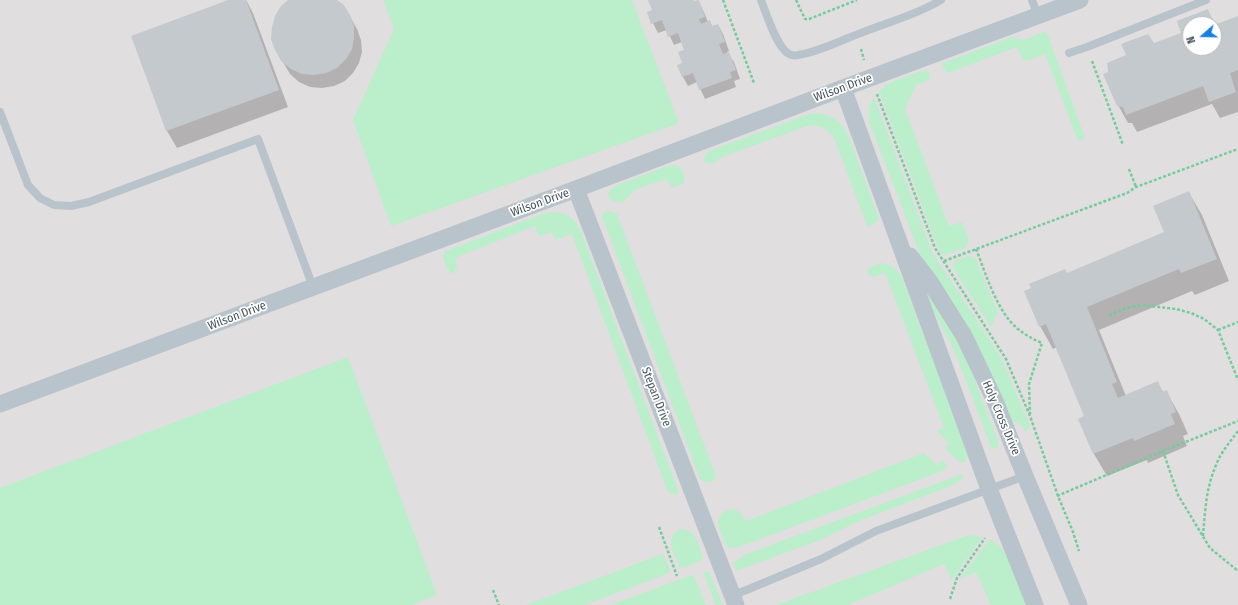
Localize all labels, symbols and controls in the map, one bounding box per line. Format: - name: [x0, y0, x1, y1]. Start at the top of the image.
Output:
- north arrow: [1182, 16, 1222, 56]
- text: N: [1184, 35, 1198, 45]
- street label: Wilson Drive: [812, 71, 874, 105]
- street label: Wilson Drive: [509, 186, 571, 220]
- street label: Wilson Drive: [206, 298, 268, 334]
- street label: Stepan Drive: [638, 365, 674, 429]
- street label: Holy Cross Drive: [979, 379, 1023, 457]

